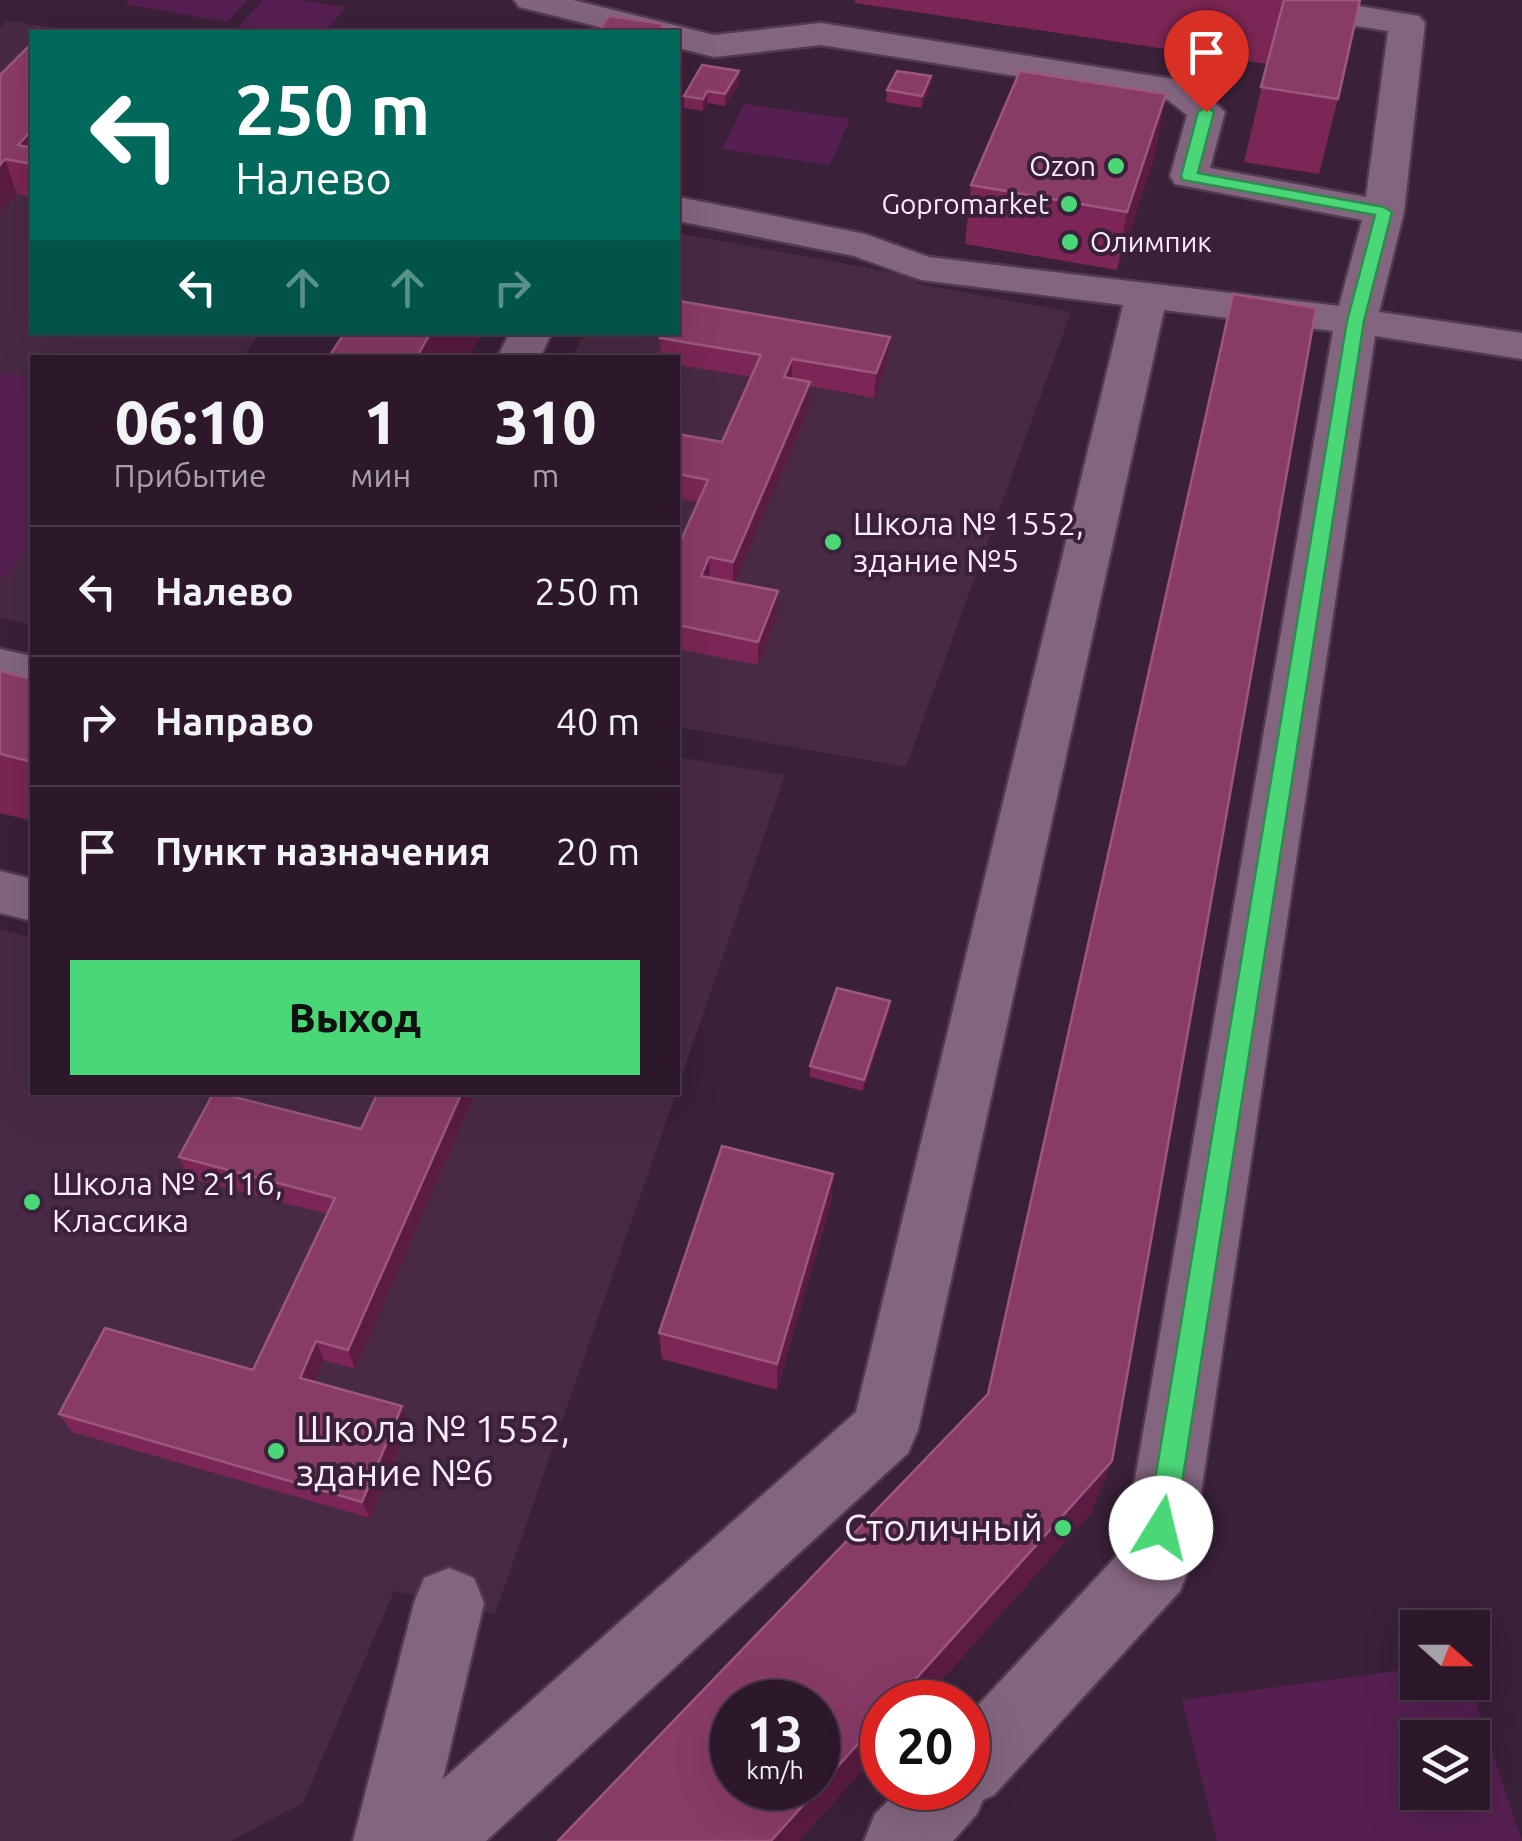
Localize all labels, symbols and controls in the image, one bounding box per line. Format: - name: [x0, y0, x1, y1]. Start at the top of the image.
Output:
- pin: [1164, 10, 1249, 113]
- icon: arrive: [1179, 25, 1234, 80]
- icon: left: [70, 70, 200, 200]
- text: 250 m: [235, 70, 430, 148]
- place label: Ozon: [1029, 150, 1096, 181]
- text: Налево: [235, 152, 392, 203]
- marker: Ozon: [1105, 155, 1127, 177]
- place label: Gopromarket: [881, 188, 1049, 219]
- marker: Gopromarket: [1058, 193, 1080, 215]
- place label: Олимпик: [1090, 226, 1212, 257]
- marker: Олимпик: [1059, 231, 1081, 253]
- icon: left: [170, 260, 225, 315]
- icon: ahead: [275, 260, 330, 315]
- icon: ahead: [380, 260, 435, 315]
- icon: right: [485, 260, 540, 315]
- text: 06:10: [115, 388, 265, 455]
- text: 1: [364, 388, 398, 455]
- text: 310: [495, 388, 596, 455]
- text: Прибытие: [114, 457, 267, 493]
- text: мин: [350, 457, 411, 493]
- text: m: [532, 457, 559, 493]
- place label: Школа № 1552, здание №5: [853, 505, 1084, 578]
- marker: Школа № 1552, здание №5: [822, 531, 844, 553]
- icon: left: [70, 564, 125, 619]
- text: Налево: [155, 570, 294, 612]
- text: 250 m: [534, 570, 640, 612]
- icon: right: [70, 694, 125, 749]
- text: Направо: [155, 700, 314, 742]
- text: 40 m: [556, 700, 640, 742]
- icon: arrive: [70, 824, 125, 879]
- text: Пункт назначения: [155, 830, 491, 872]
- text: 20 m: [556, 830, 640, 872]
- button: Выход: [70, 960, 640, 1075]
- place label: Школа № 2116, Классика: [52, 1165, 283, 1238]
- marker: Школа № 2116, Классика: [21, 1191, 43, 1213]
- place label: Школа № 1552, здание №6: [296, 1407, 570, 1493]
- marker: Школа № 1552, здание №6: [265, 1440, 287, 1462]
- position arrow: [1109, 1476, 1213, 1580]
- place label: Столичный: [844, 1506, 1043, 1548]
- marker: Столичный: [1052, 1517, 1074, 1539]
- north arrow: [1400, 1610, 1490, 1700]
- map controls: [1400, 1610, 1490, 1810]
- speed limit sign: 20: [860, 1680, 990, 1810]
- text: 13: [747, 1705, 803, 1761]
- button: layers: [1400, 1720, 1490, 1810]
- text: km/h: [746, 1756, 804, 1784]

